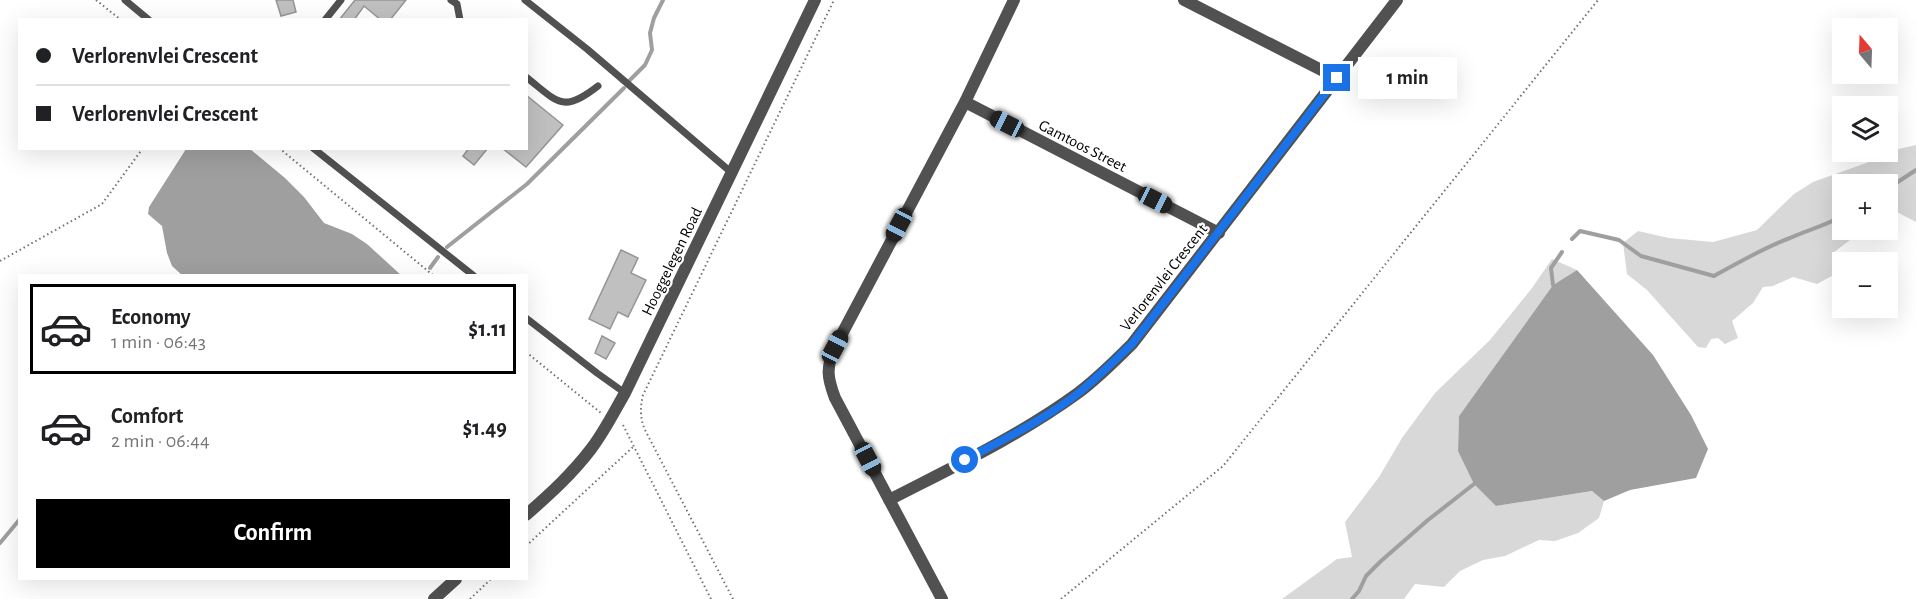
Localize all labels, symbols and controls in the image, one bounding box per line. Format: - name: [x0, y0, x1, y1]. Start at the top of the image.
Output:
- north arrow: [1832, 18, 1898, 84]
- map controls: [1832, 18, 1898, 318]
- text: Verlorenvlei Crescent: [72, 45, 258, 67]
- callout: 1 min: [1358, 57, 1457, 99]
- route end: [1323, 64, 1350, 91]
- text: 1 min: [1386, 68, 1429, 88]
- button: layers: [1832, 96, 1898, 162]
- text: Verlorenvlei Crescent: [72, 103, 258, 125]
- car: [987, 108, 1027, 140]
- street label: Gamtoos Street: [1036, 117, 1129, 175]
- button: +: [1832, 174, 1898, 240]
- car: [1135, 184, 1175, 216]
- street label: Hooggelegen Road: [639, 205, 705, 318]
- car: [883, 205, 915, 245]
- street label: Verlorenvlei Crescent: [1117, 221, 1210, 334]
- button: −: [1832, 252, 1898, 318]
- icon: car: [39, 302, 93, 356]
- text: Economy: [111, 306, 191, 328]
- text: $1.11: [468, 318, 507, 340]
- car: [819, 327, 851, 367]
- text: 1 min · 06:43: [111, 332, 206, 352]
- icon: car: [39, 401, 93, 455]
- text: Comfort: [111, 405, 183, 427]
- text: $1.49: [462, 417, 507, 439]
- text: 2 min · 06:44: [111, 431, 210, 451]
- car: [852, 439, 884, 479]
- route start: [951, 446, 978, 473]
- button: Confirm: [36, 499, 510, 568]

